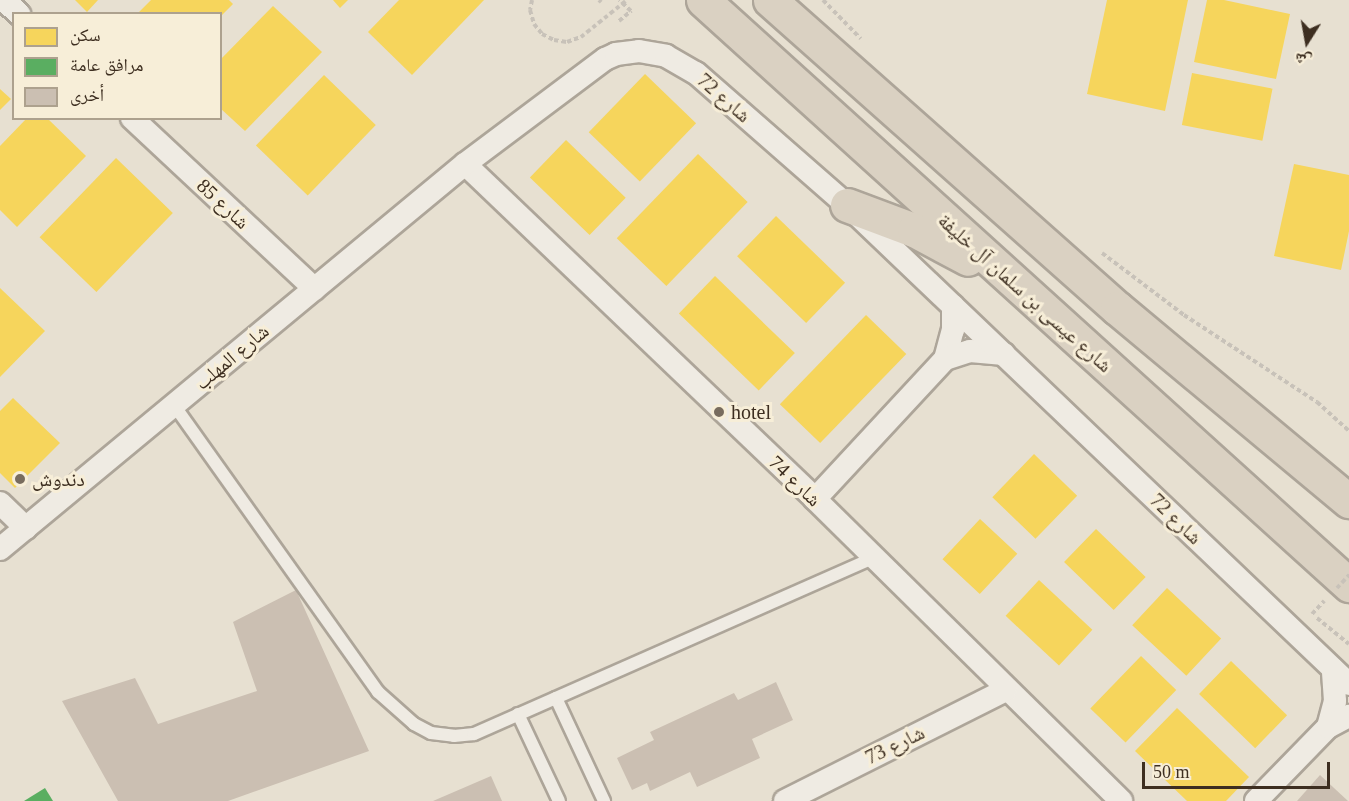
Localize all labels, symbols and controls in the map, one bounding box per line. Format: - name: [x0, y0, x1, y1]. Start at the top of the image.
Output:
- legend: [12, 12, 222, 120]
- north arrow: [1277, 12, 1337, 72]
- text: سكن: [70, 25, 101, 45]
- text: ش: [1294, 50, 1313, 70]
- text: مرافق عامة: [70, 55, 143, 75]
- street label: شارع 72: [692, 68, 756, 128]
- text: أخرى: [70, 85, 104, 105]
- street label: شارع 85: [192, 174, 254, 234]
- street label: شارع عيسى بن سلمان آل خليفة: [933, 209, 1117, 377]
- street label: شارع المهلب: [190, 319, 274, 395]
- place label: hotel: [731, 400, 771, 424]
- marker: hotel: [712, 405, 726, 419]
- street label: شارع 74: [764, 450, 826, 512]
- place label: دندوش: [32, 467, 85, 491]
- marker: دندوش: [13, 472, 27, 486]
- street label: شارع 72: [1145, 488, 1207, 550]
- street label: شارع 73: [861, 720, 929, 770]
- scale bar: [1145, 750, 1332, 788]
- text: 50 m: [1153, 762, 1190, 782]

